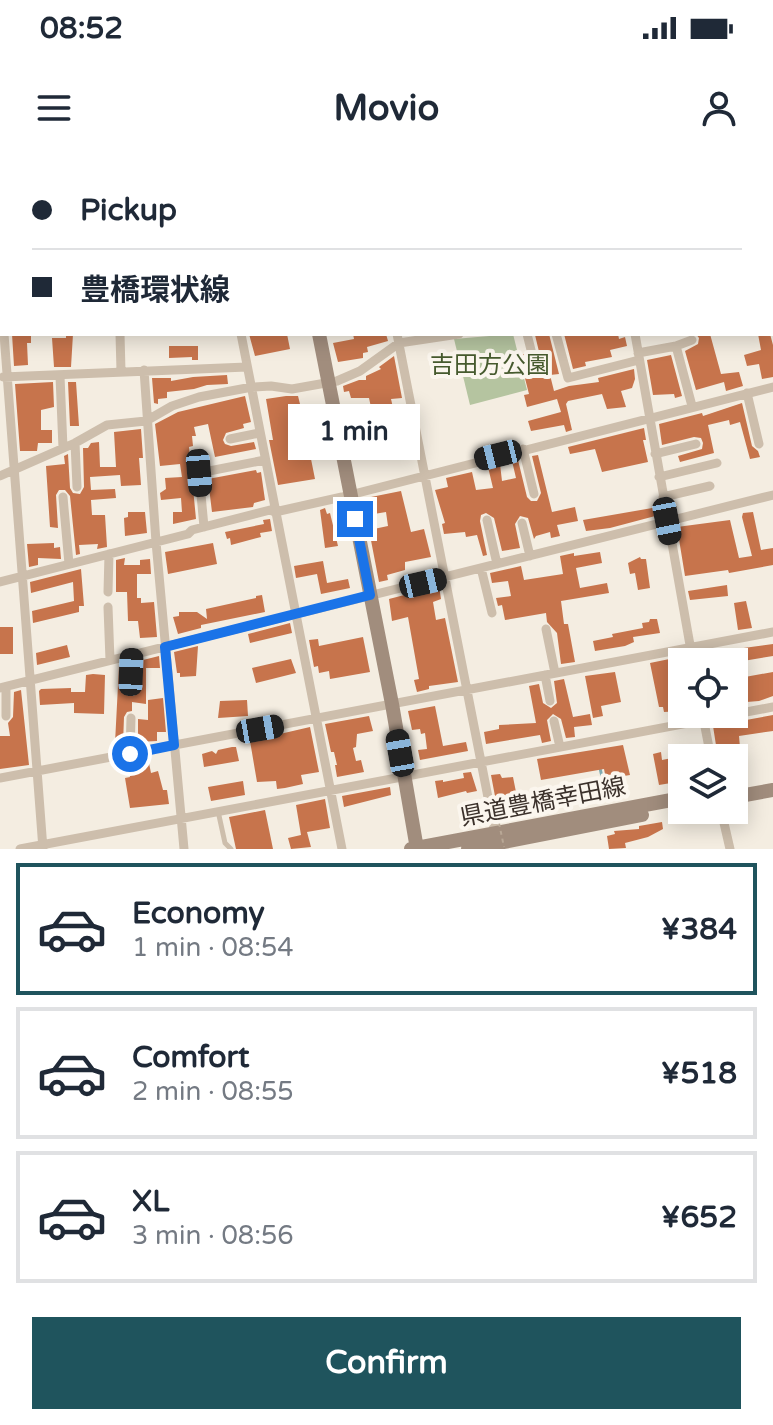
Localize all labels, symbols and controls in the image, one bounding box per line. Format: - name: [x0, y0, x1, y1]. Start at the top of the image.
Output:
- text: 08:52: [40, 10, 123, 47]
- icon: menu: [32, 86, 76, 130]
- icon: person: [697, 86, 741, 130]
- text: Movio: [334, 87, 439, 130]
- text: Pickup: [80, 192, 177, 229]
- text: 豊橋環状線: [80, 272, 230, 309]
- park label: 吉田方公園: [430, 351, 550, 380]
- callout: 1 min: [289, 403, 421, 459]
- text: 1 min: [319, 416, 389, 447]
- car: [472, 438, 524, 472]
- car: [185, 448, 213, 498]
- car: [651, 495, 683, 547]
- route end: [337, 501, 373, 537]
- car: [397, 566, 449, 600]
- car: [118, 648, 144, 696]
- map controls: [668, 648, 748, 824]
- button: locate: [668, 648, 748, 728]
- car: [234, 713, 286, 745]
- car: [384, 727, 416, 779]
- route start: [112, 736, 148, 772]
- button: layers: [668, 744, 748, 824]
- street label: 県道豊橋幸田線: [458, 772, 628, 832]
- icon: car: [36, 893, 108, 965]
- text: Economy: [132, 895, 265, 932]
- text: ¥384: [661, 911, 737, 948]
- text: 1 min · 08:54: [132, 932, 294, 963]
- icon: car: [36, 1037, 108, 1109]
- text: Comfort: [132, 1039, 250, 1076]
- text: ¥518: [661, 1055, 737, 1092]
- text: 2 min · 08:55: [132, 1076, 294, 1107]
- icon: car: [36, 1181, 108, 1253]
- text: XL: [132, 1183, 169, 1220]
- text: ¥652: [661, 1199, 737, 1236]
- text: 3 min · 08:56: [132, 1220, 294, 1251]
- button: Confirm: [32, 1317, 741, 1409]

